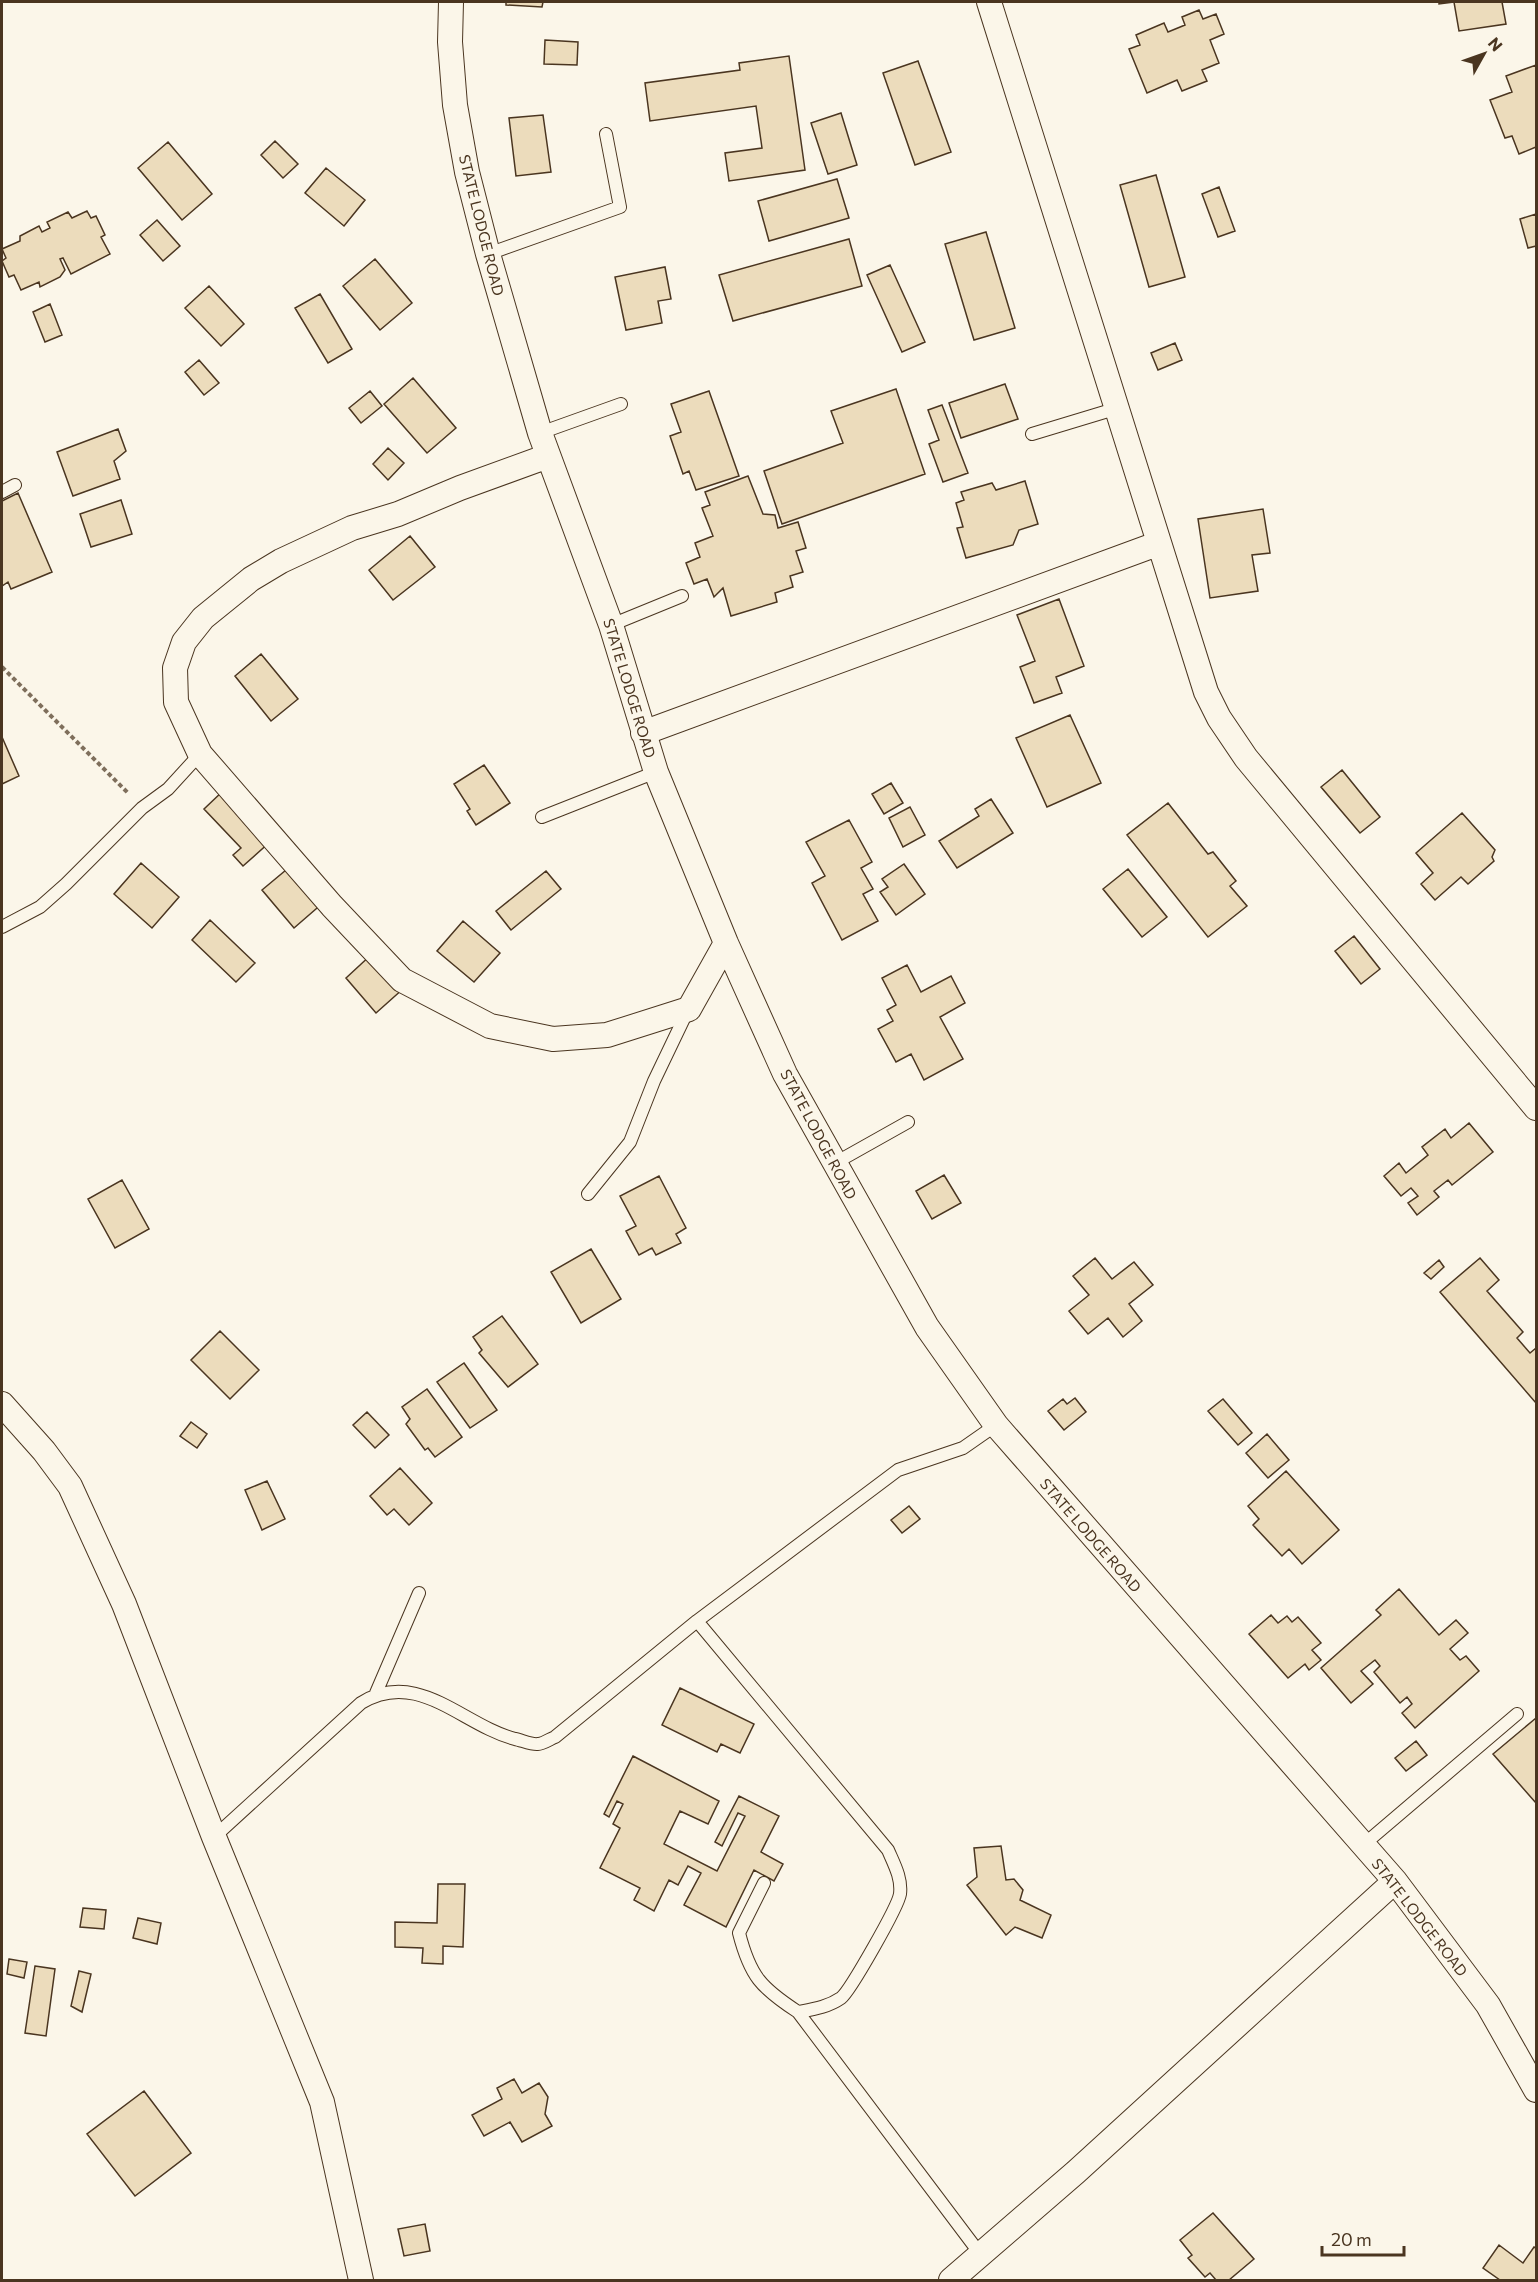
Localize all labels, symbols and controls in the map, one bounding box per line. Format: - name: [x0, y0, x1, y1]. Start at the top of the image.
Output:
- north arrow: [1454, 24, 1514, 84]
- text: N: [1485, 33, 1507, 55]
- street label: STATE LODGE ROAD: [456, 153, 508, 297]
- street label: STATE LODGE ROAD: [600, 616, 660, 760]
- street label: STATE LODGE ROAD: [777, 1066, 861, 1202]
- street label: STATE LODGE ROAD: [1037, 1474, 1145, 1596]
- street label: STATE LODGE ROAD: [1368, 1854, 1472, 1980]
- scale bar: [1322, 2219, 1404, 2257]
- text: 20 m: [1331, 2228, 1372, 2250]

